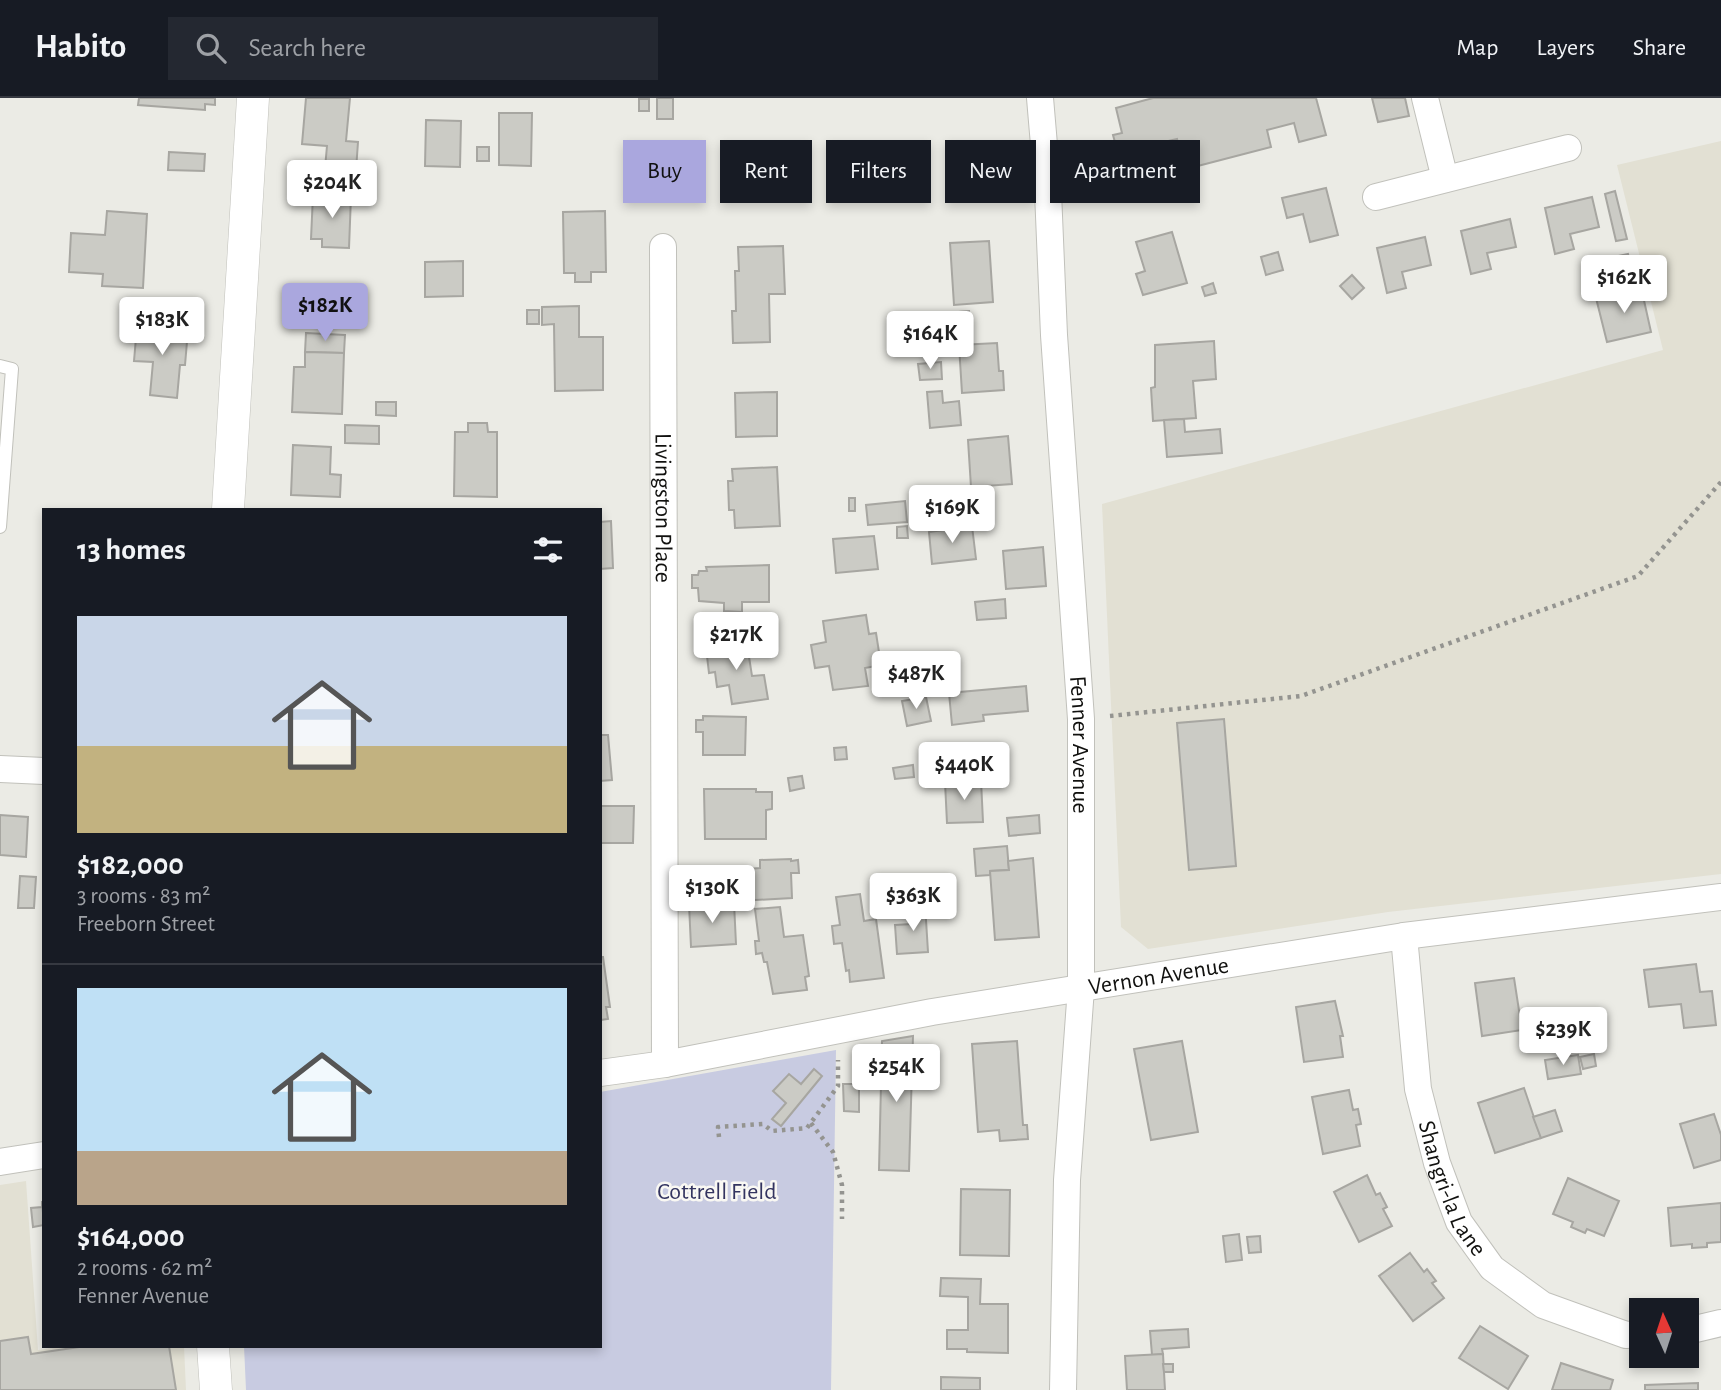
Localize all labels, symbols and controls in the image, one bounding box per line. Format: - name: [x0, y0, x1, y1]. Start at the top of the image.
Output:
- search box: [168, 17, 658, 80]
- icon: search: [192, 29, 230, 67]
- text: Habito: [35, 31, 126, 64]
- text: Search here: [248, 35, 366, 61]
- text: Map: [1456, 36, 1498, 60]
- text: Layers: [1536, 36, 1595, 60]
- text: Share: [1633, 36, 1686, 60]
- chip: Buy: [623, 140, 706, 203]
- chip: Rent: [720, 140, 812, 203]
- chip: Filters: [826, 140, 931, 203]
- chip: New: [945, 140, 1036, 203]
- chip: Apartment: [1050, 140, 1200, 203]
- pin: $204K: [283, 160, 381, 220]
- text: $204K: [303, 171, 361, 194]
- pin: $162K: [1575, 256, 1673, 315]
- text: $162K: [1597, 266, 1651, 289]
- pin: $182K: [276, 284, 374, 343]
- text: $182K: [298, 294, 352, 317]
- pin: $183K: [113, 298, 211, 357]
- text: $183K: [135, 308, 189, 331]
- pin: $164K: [881, 312, 979, 371]
- text: $164K: [903, 322, 957, 345]
- street label: Livingston Place: [650, 433, 675, 583]
- pin: $169K: [903, 486, 1001, 545]
- text: $169K: [925, 496, 979, 519]
- icon: filters: [529, 531, 567, 569]
- text: 13 homes: [77, 535, 186, 565]
- pin: $217K: [687, 612, 785, 672]
- text: $217K: [710, 623, 762, 646]
- pin: $487K: [867, 652, 965, 711]
- icon: home: [259, 662, 385, 788]
- text: $487K: [888, 662, 944, 685]
- street label: Fenner Avenue: [1065, 675, 1092, 814]
- pin: $440K: [915, 742, 1013, 802]
- text: $440K: [935, 753, 993, 776]
- text: $182,000: [77, 850, 184, 880]
- pin: $130K: [663, 866, 761, 925]
- pin: $363K: [864, 874, 962, 933]
- text: $130K: [685, 876, 739, 899]
- text: $363K: [886, 884, 940, 907]
- text: 3 rooms · 83 m²: [77, 885, 210, 908]
- text: Freeborn Street: [77, 913, 215, 936]
- street label: Vernon Avenue: [1087, 953, 1230, 1000]
- pin: $239K: [1514, 1007, 1612, 1067]
- text: $239K: [1535, 1018, 1591, 1041]
- icon: home: [259, 1034, 385, 1160]
- pin: $254K: [847, 1044, 945, 1104]
- text: $254K: [868, 1055, 924, 1078]
- street label: Shangri-la Lane: [1414, 1118, 1490, 1261]
- park label: Cottrell Field: [657, 1180, 777, 1204]
- text: $164,000: [77, 1222, 185, 1252]
- text: 2 rooms · 62 m²: [77, 1257, 212, 1280]
- text: Fenner Avenue: [77, 1285, 209, 1308]
- north arrow: [1629, 1298, 1699, 1368]
- map controls: [1629, 1298, 1699, 1368]

